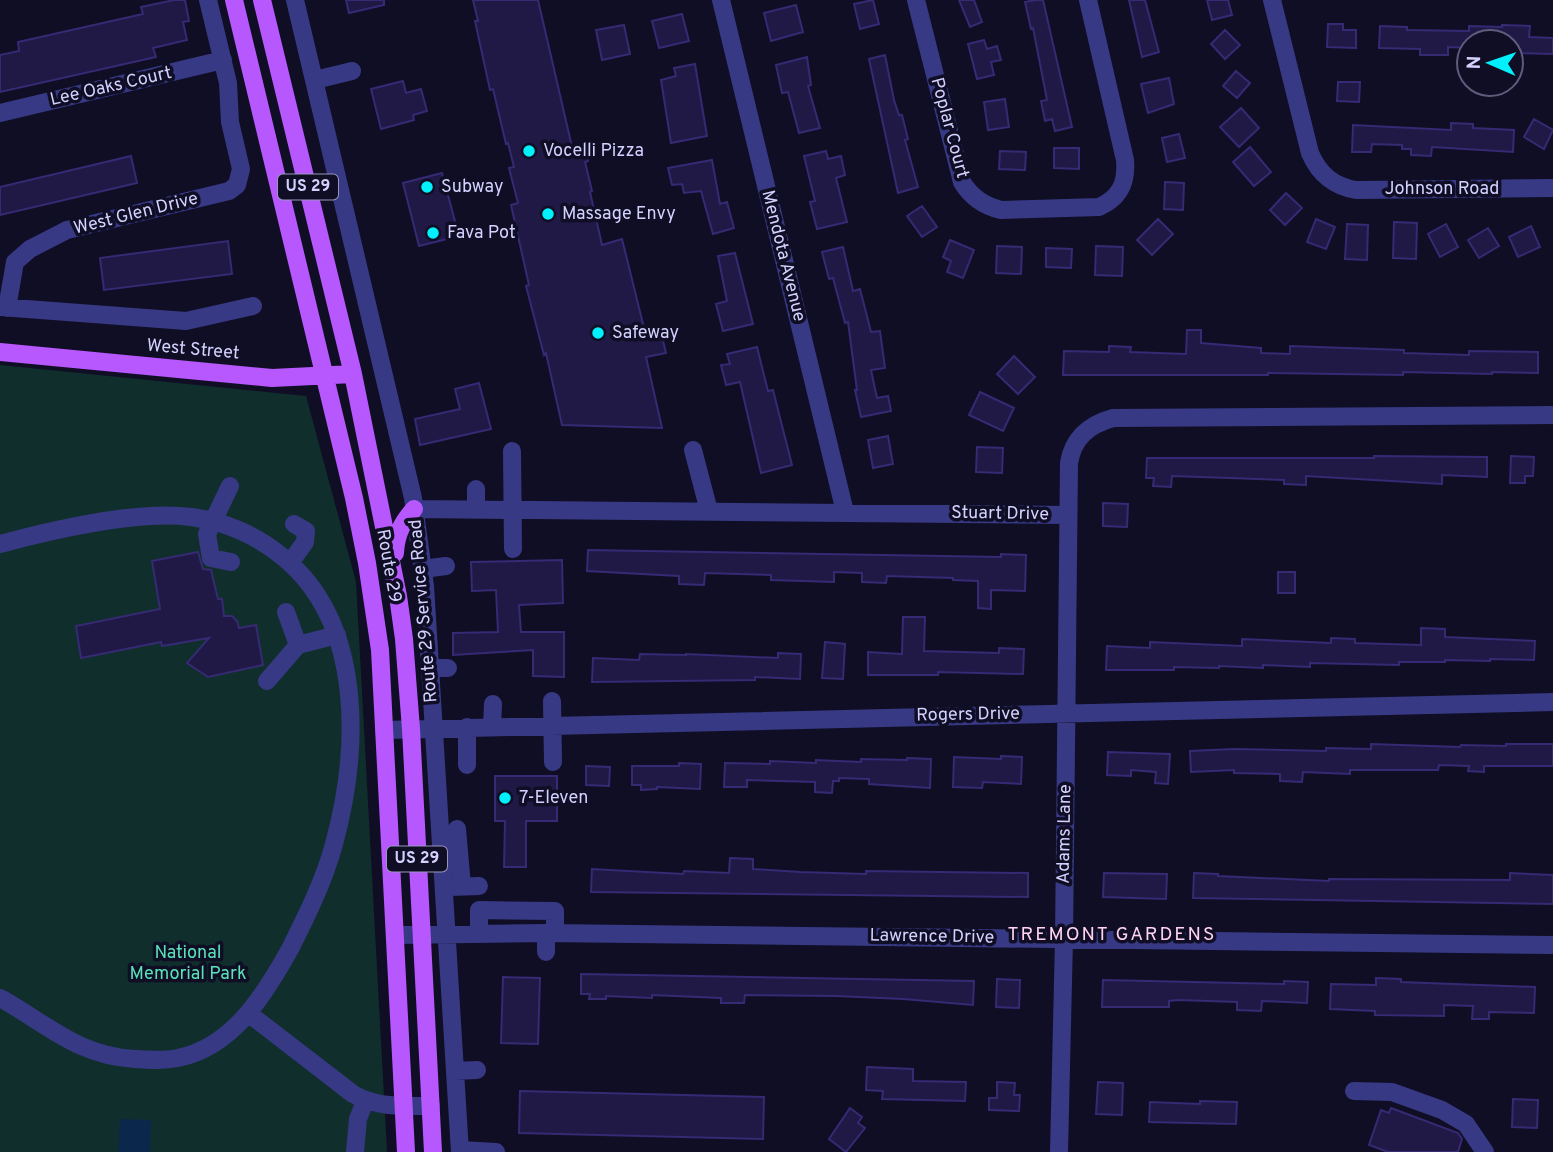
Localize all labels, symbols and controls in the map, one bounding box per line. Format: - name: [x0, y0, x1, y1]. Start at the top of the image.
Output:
- north arrow: [1455, 28, 1525, 98]
- text: N: [1463, 55, 1487, 70]
- street label: Lee Oaks Court: [48, 62, 174, 112]
- street label: Poplar Court: [925, 75, 973, 181]
- place label: Vocelli Pizza: [543, 140, 644, 163]
- marker: Vocelli Pizza: [521, 143, 537, 159]
- road number: US 29: [278, 174, 338, 200]
- place label: Subway: [441, 176, 504, 199]
- street label: Johnson Road: [1385, 178, 1499, 201]
- marker: Subway: [419, 179, 435, 195]
- street label: West Glen Drive: [71, 187, 201, 241]
- street label: Mendota Avenue: [756, 188, 810, 324]
- place label: Massage Envy: [562, 203, 676, 226]
- marker: Massage Envy: [540, 206, 556, 222]
- place label: Fava Pot: [447, 222, 516, 245]
- marker: Fava Pot: [425, 225, 441, 241]
- place label: Safeway: [612, 322, 679, 345]
- marker: Safeway: [590, 325, 606, 341]
- street label: West Street: [146, 334, 240, 366]
- street label: Stuart Drive: [951, 502, 1049, 526]
- street label: Route 29 Service Road: [405, 518, 443, 704]
- street label: Route 29: [370, 528, 406, 604]
- street label: Rogers Drive: [916, 703, 1020, 727]
- street label: Adams Lane: [1053, 784, 1077, 884]
- place label: 7-Eleven: [519, 787, 588, 810]
- marker: 7-Eleven: [497, 790, 513, 806]
- road number: US 29: [387, 846, 447, 872]
- district label: TREMONT GARDENS: [1008, 923, 1216, 947]
- street label: Lawrence Drive: [869, 924, 995, 950]
- park label: National Memorial Park: [130, 942, 246, 986]

